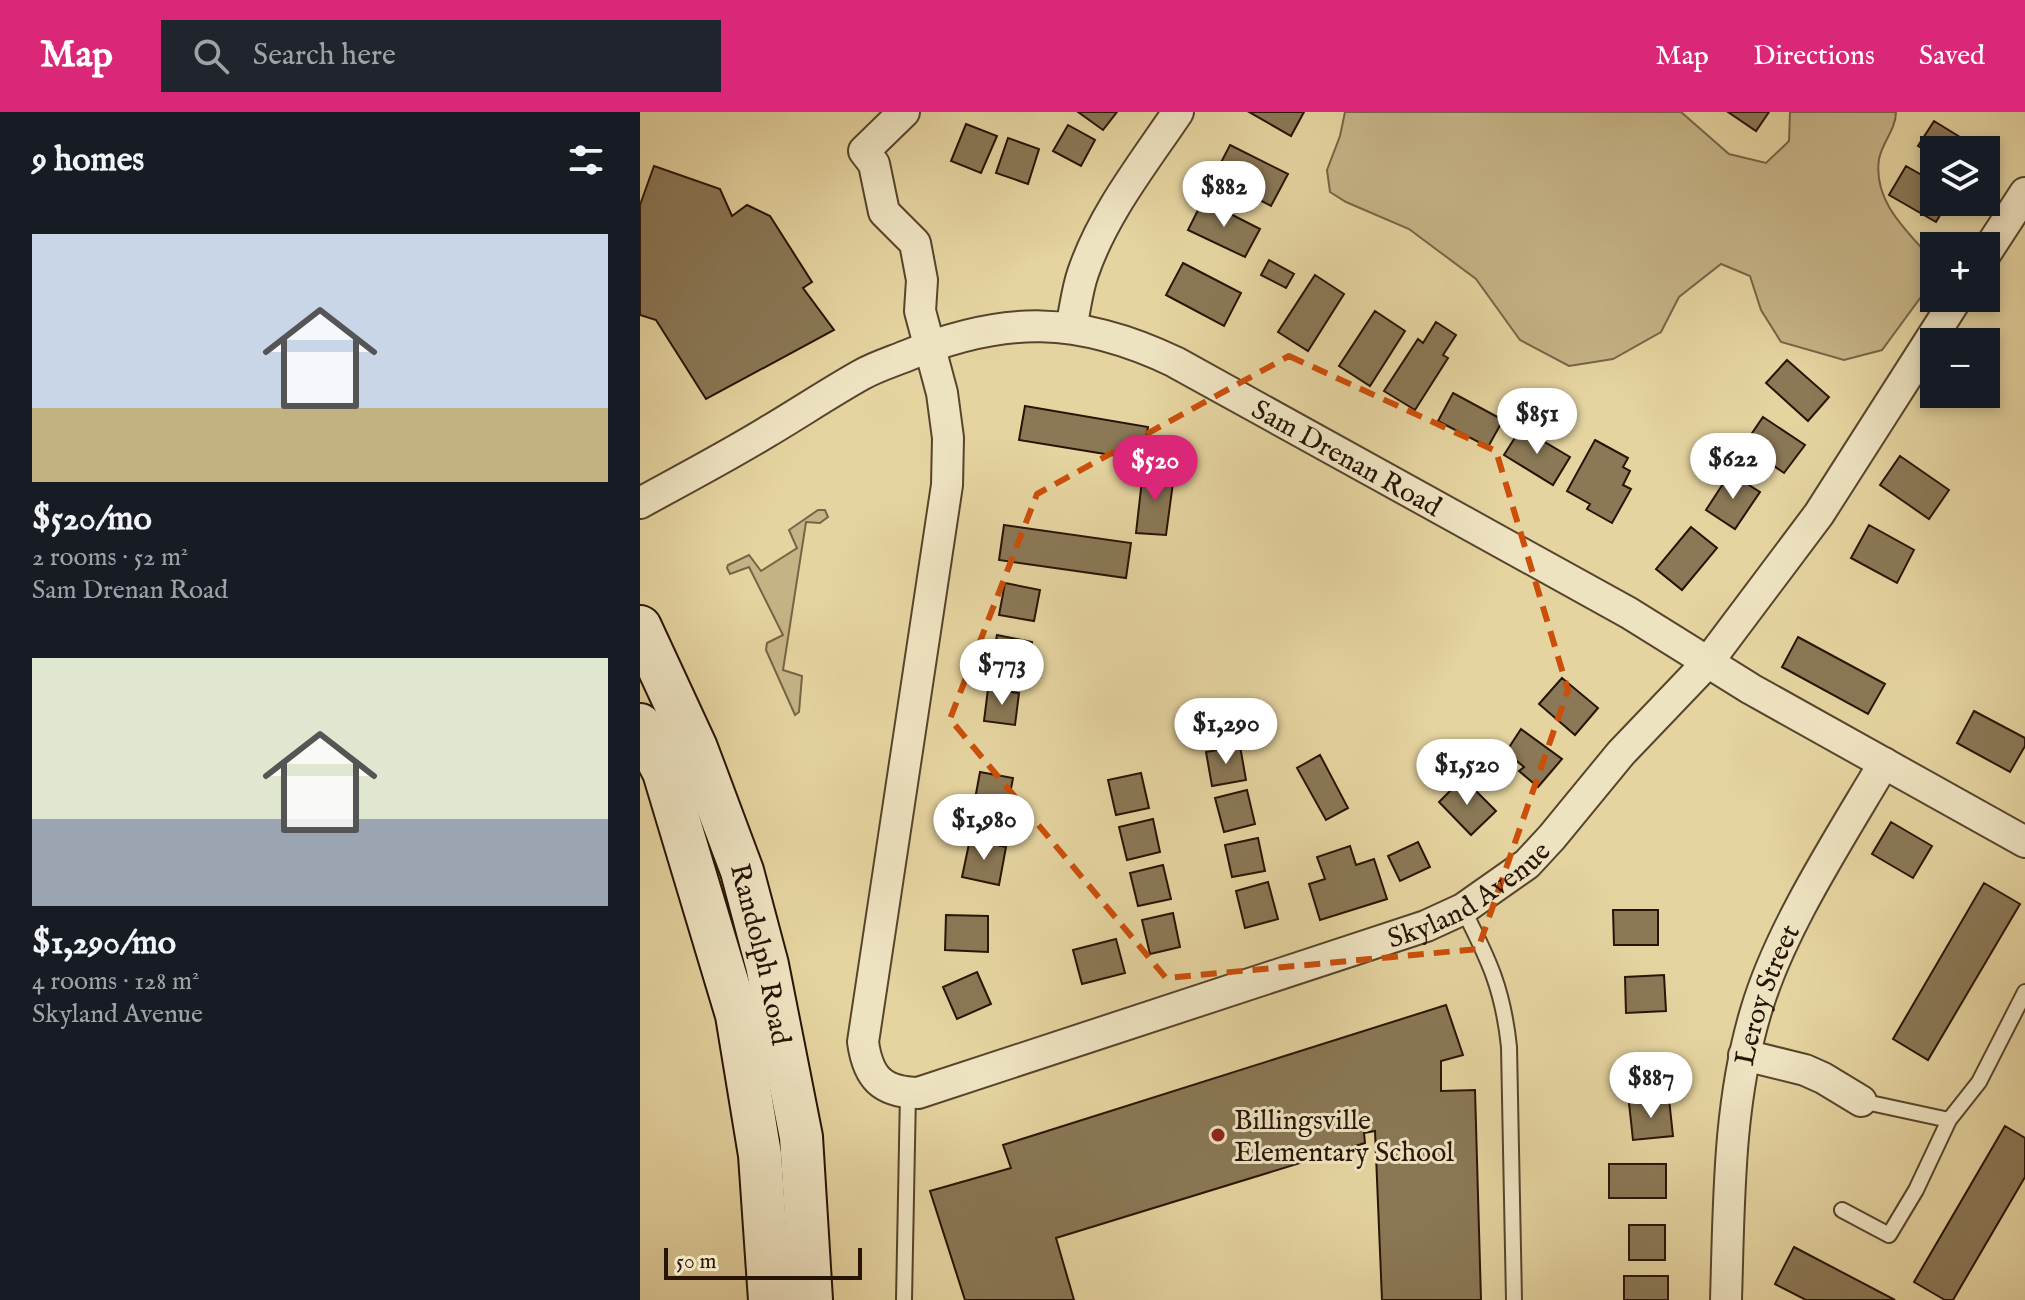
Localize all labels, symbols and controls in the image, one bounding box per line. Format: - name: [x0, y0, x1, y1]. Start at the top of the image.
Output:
- search box: [161, 20, 721, 92]
- text: Map: [40, 32, 113, 80]
- icon: search: [189, 34, 233, 78]
- text: Search here: [253, 37, 396, 75]
- text: Map: [1655, 39, 1709, 74]
- text: Directions: [1753, 39, 1875, 74]
- text: Saved: [1919, 39, 1985, 74]
- map controls: [1920, 136, 2000, 408]
- button: layers: [1920, 136, 2000, 216]
- icon: filters: [564, 138, 608, 182]
- text: 9 homes: [32, 139, 144, 182]
- pin: $882: [1177, 161, 1271, 229]
- text: $882: [1201, 170, 1248, 203]
- button: +: [1920, 232, 2000, 312]
- icon: home: [248, 286, 392, 430]
- button: −: [1920, 328, 2000, 408]
- pin: $851: [1490, 388, 1584, 456]
- street label: Sam Drenan Road: [1245, 393, 1447, 526]
- text: $851: [1515, 397, 1559, 430]
- pin: $622: [1686, 433, 1780, 501]
- pin: $520: [1108, 435, 1202, 503]
- text: $622: [1708, 442, 1758, 475]
- text: $520: [1131, 444, 1179, 477]
- text: $520/mo: [32, 498, 152, 541]
- text: 2 rooms · 52 m²: [32, 541, 188, 574]
- text: Sam Drenan Road: [32, 574, 228, 607]
- pin: $773: [955, 639, 1049, 707]
- text: $773: [978, 648, 1026, 681]
- pin: $1,290: [1161, 698, 1291, 766]
- text: $1,290: [1192, 707, 1260, 740]
- icon: home: [248, 710, 392, 854]
- pin: $1,520: [1402, 739, 1532, 807]
- text: $1,520: [1434, 748, 1500, 781]
- pin: $1,980: [919, 794, 1049, 862]
- text: $1,980: [951, 803, 1017, 836]
- street label: Skyland Avenue: [1384, 835, 1559, 957]
- street label: Randolph Road: [721, 860, 797, 1048]
- street label: Leroy Street: [1728, 919, 1809, 1069]
- text: $1,290/mo: [32, 922, 176, 965]
- text: 4 rooms · 128 m²: [32, 965, 199, 998]
- text: Skyland Avenue: [32, 998, 203, 1031]
- pin: $887: [1604, 1052, 1698, 1120]
- text: $887: [1628, 1061, 1674, 1094]
- place label: Billingsville Elementary School: [1234, 1104, 1454, 1171]
- marker: Billingsville Elementary School: [1209, 1126, 1227, 1144]
- scale bar: [664, 1244, 862, 1280]
- text: 50 m: [676, 1248, 717, 1276]

